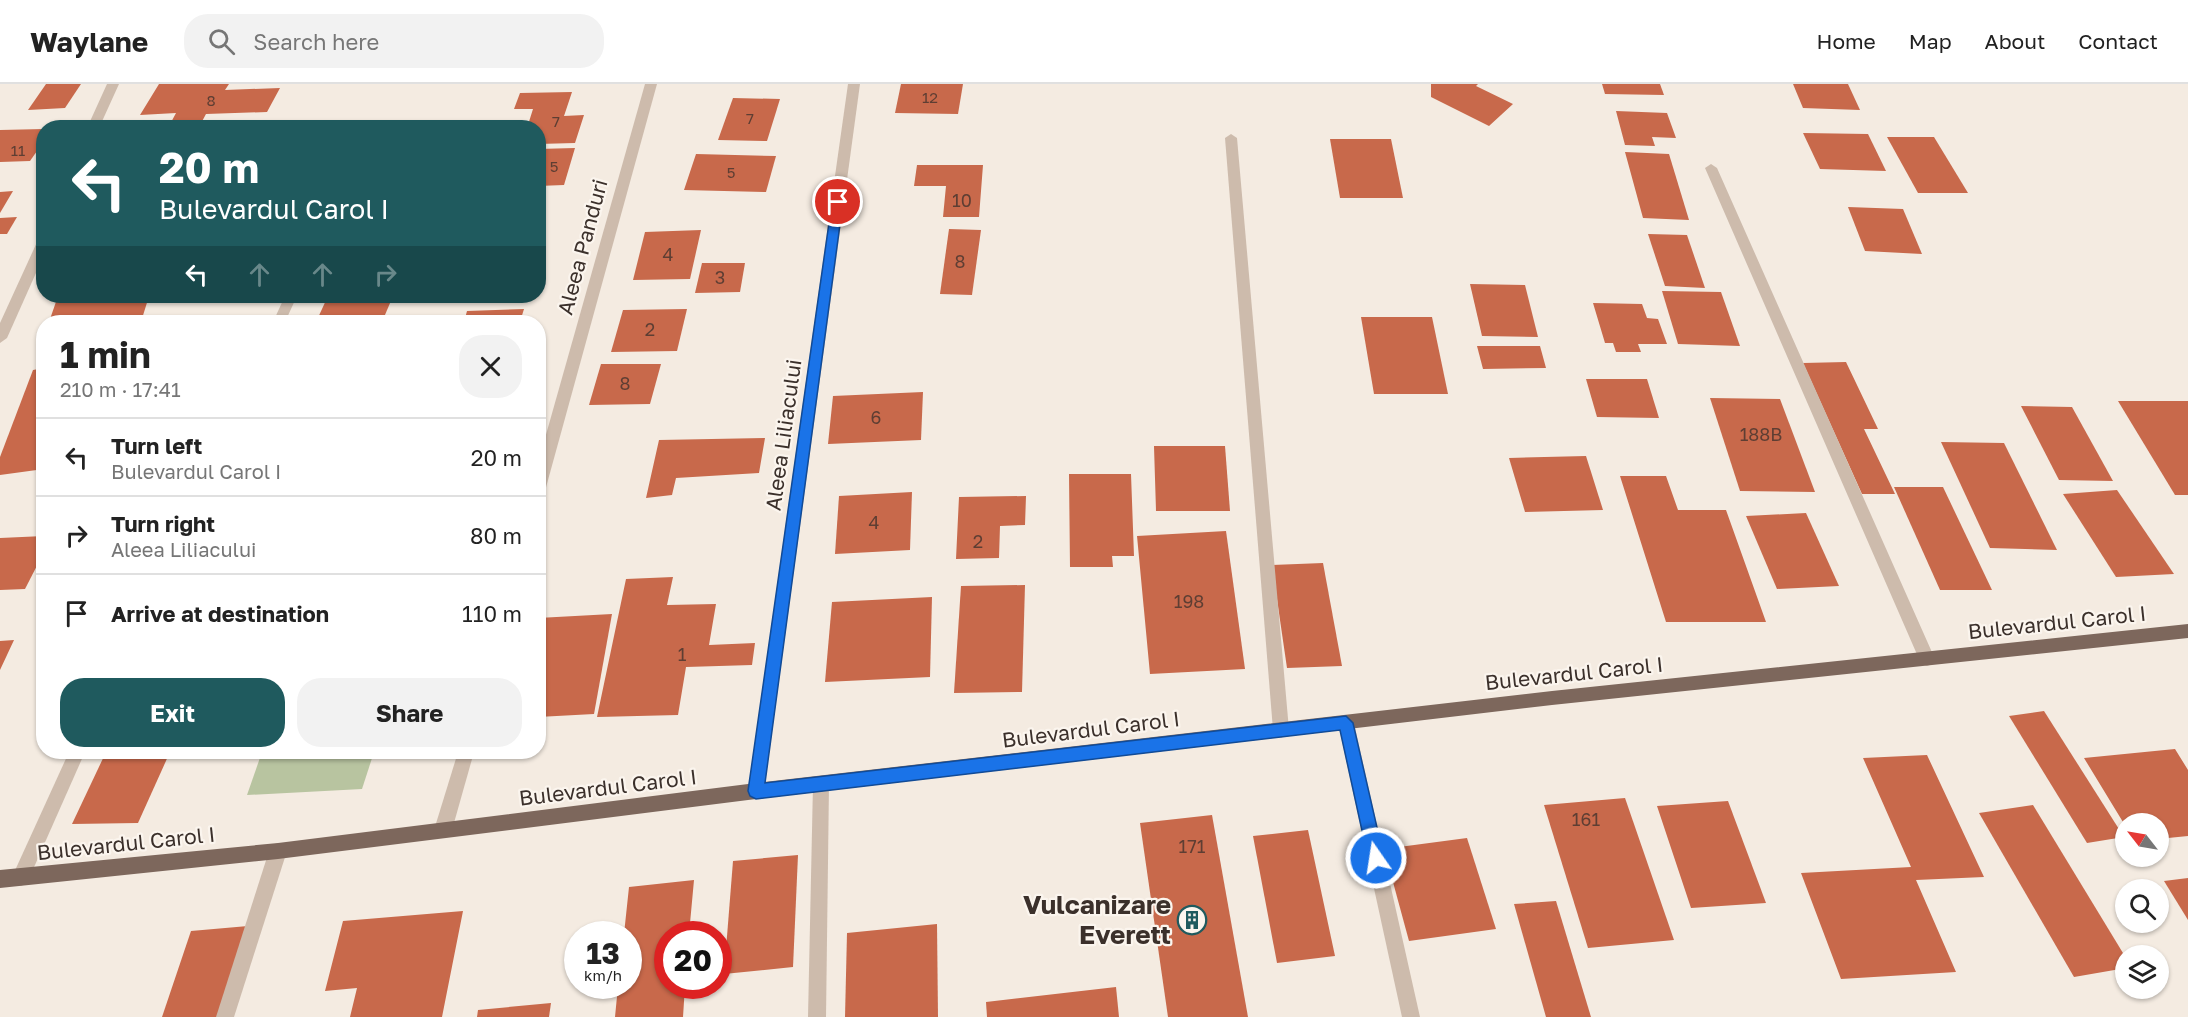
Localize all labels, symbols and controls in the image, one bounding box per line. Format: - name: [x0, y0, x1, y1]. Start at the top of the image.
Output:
- search box: [184, 14, 604, 68]
- text: Waylane: [30, 25, 148, 58]
- icon: search: [205, 25, 238, 58]
- text: Search here: [253, 28, 379, 55]
- text: Home: [1816, 28, 1876, 54]
- text: Map: [1909, 28, 1952, 54]
- text: About: [1985, 28, 2045, 54]
- text: Contact: [2078, 28, 2158, 54]
- house number: 12: [922, 88, 938, 106]
- house number: 8: [206, 91, 216, 109]
- house number: 7: [746, 109, 754, 127]
- house number: 7: [552, 112, 560, 130]
- house number: 11: [11, 141, 25, 159]
- text: 20 m: [159, 142, 259, 192]
- icon: left: [60, 144, 138, 222]
- house number: 5: [550, 157, 558, 175]
- house number: 5: [727, 163, 735, 181]
- street label: Aleea Panduri: [551, 176, 613, 317]
- pin: [812, 176, 863, 227]
- icon: arrive: [821, 185, 854, 218]
- house number: 10: [952, 189, 972, 211]
- text: Bulevardul Carol I: [159, 193, 389, 225]
- house number: 4: [663, 243, 674, 265]
- house number: 8: [955, 250, 965, 272]
- icon: left: [180, 258, 213, 291]
- icon: ahead: [243, 258, 276, 291]
- icon: ahead: [306, 258, 339, 291]
- icon: right: [369, 258, 402, 291]
- house number: 3: [715, 266, 725, 288]
- house number: 2: [645, 318, 655, 340]
- text: 1 min: [60, 333, 151, 376]
- button: close: [459, 335, 522, 398]
- street label: Aleea Liliacului: [760, 357, 807, 512]
- house number: 8: [620, 372, 630, 394]
- text: 210 m · 17:41: [60, 377, 181, 401]
- house number: 6: [871, 406, 881, 428]
- house number: 188B: [1740, 423, 1782, 445]
- text: Turn left: [111, 432, 202, 459]
- icon: left: [60, 441, 93, 474]
- text: 20 m: [471, 444, 522, 471]
- text: Bulevardul Carol I: [111, 459, 281, 483]
- text: Turn right: [111, 510, 215, 537]
- house number: 4: [869, 511, 880, 533]
- icon: right: [60, 519, 93, 552]
- text: 80 m: [470, 522, 522, 549]
- house number: 2: [973, 530, 983, 552]
- text: Aleea Liliacului: [111, 537, 256, 561]
- house number: 198: [1174, 590, 1204, 612]
- icon: arrive: [60, 597, 93, 630]
- text: Arrive at destination: [111, 600, 329, 627]
- text: 110 m: [462, 600, 522, 627]
- street label: Bulevardul Carol I: [1967, 600, 2147, 644]
- house number: 1: [678, 643, 687, 665]
- street label: Bulevardul Carol I: [1484, 651, 1664, 695]
- button: Exit: [60, 678, 285, 747]
- button: Share: [297, 678, 522, 747]
- street label: Bulevardul Carol I: [1001, 705, 1181, 753]
- street label: Bulevardul Carol I: [518, 763, 698, 811]
- house number: 161: [1572, 808, 1600, 830]
- north arrow: [2115, 813, 2169, 867]
- map controls: [2115, 813, 2169, 999]
- street label: Bulevardul Carol I: [36, 821, 216, 865]
- position arrow: [1344, 826, 1408, 890]
- house number: 171: [1179, 835, 1206, 857]
- button: search: [2115, 879, 2169, 933]
- place label: Vulcanizare Everett: [1023, 889, 1171, 950]
- building icon: Vulcanizare Everett: [1176, 904, 1208, 936]
- speed limit sign: 20: [654, 921, 732, 999]
- text: 13: [586, 935, 620, 971]
- button: layers: [2115, 945, 2169, 999]
- text: km/h: [584, 966, 622, 984]

